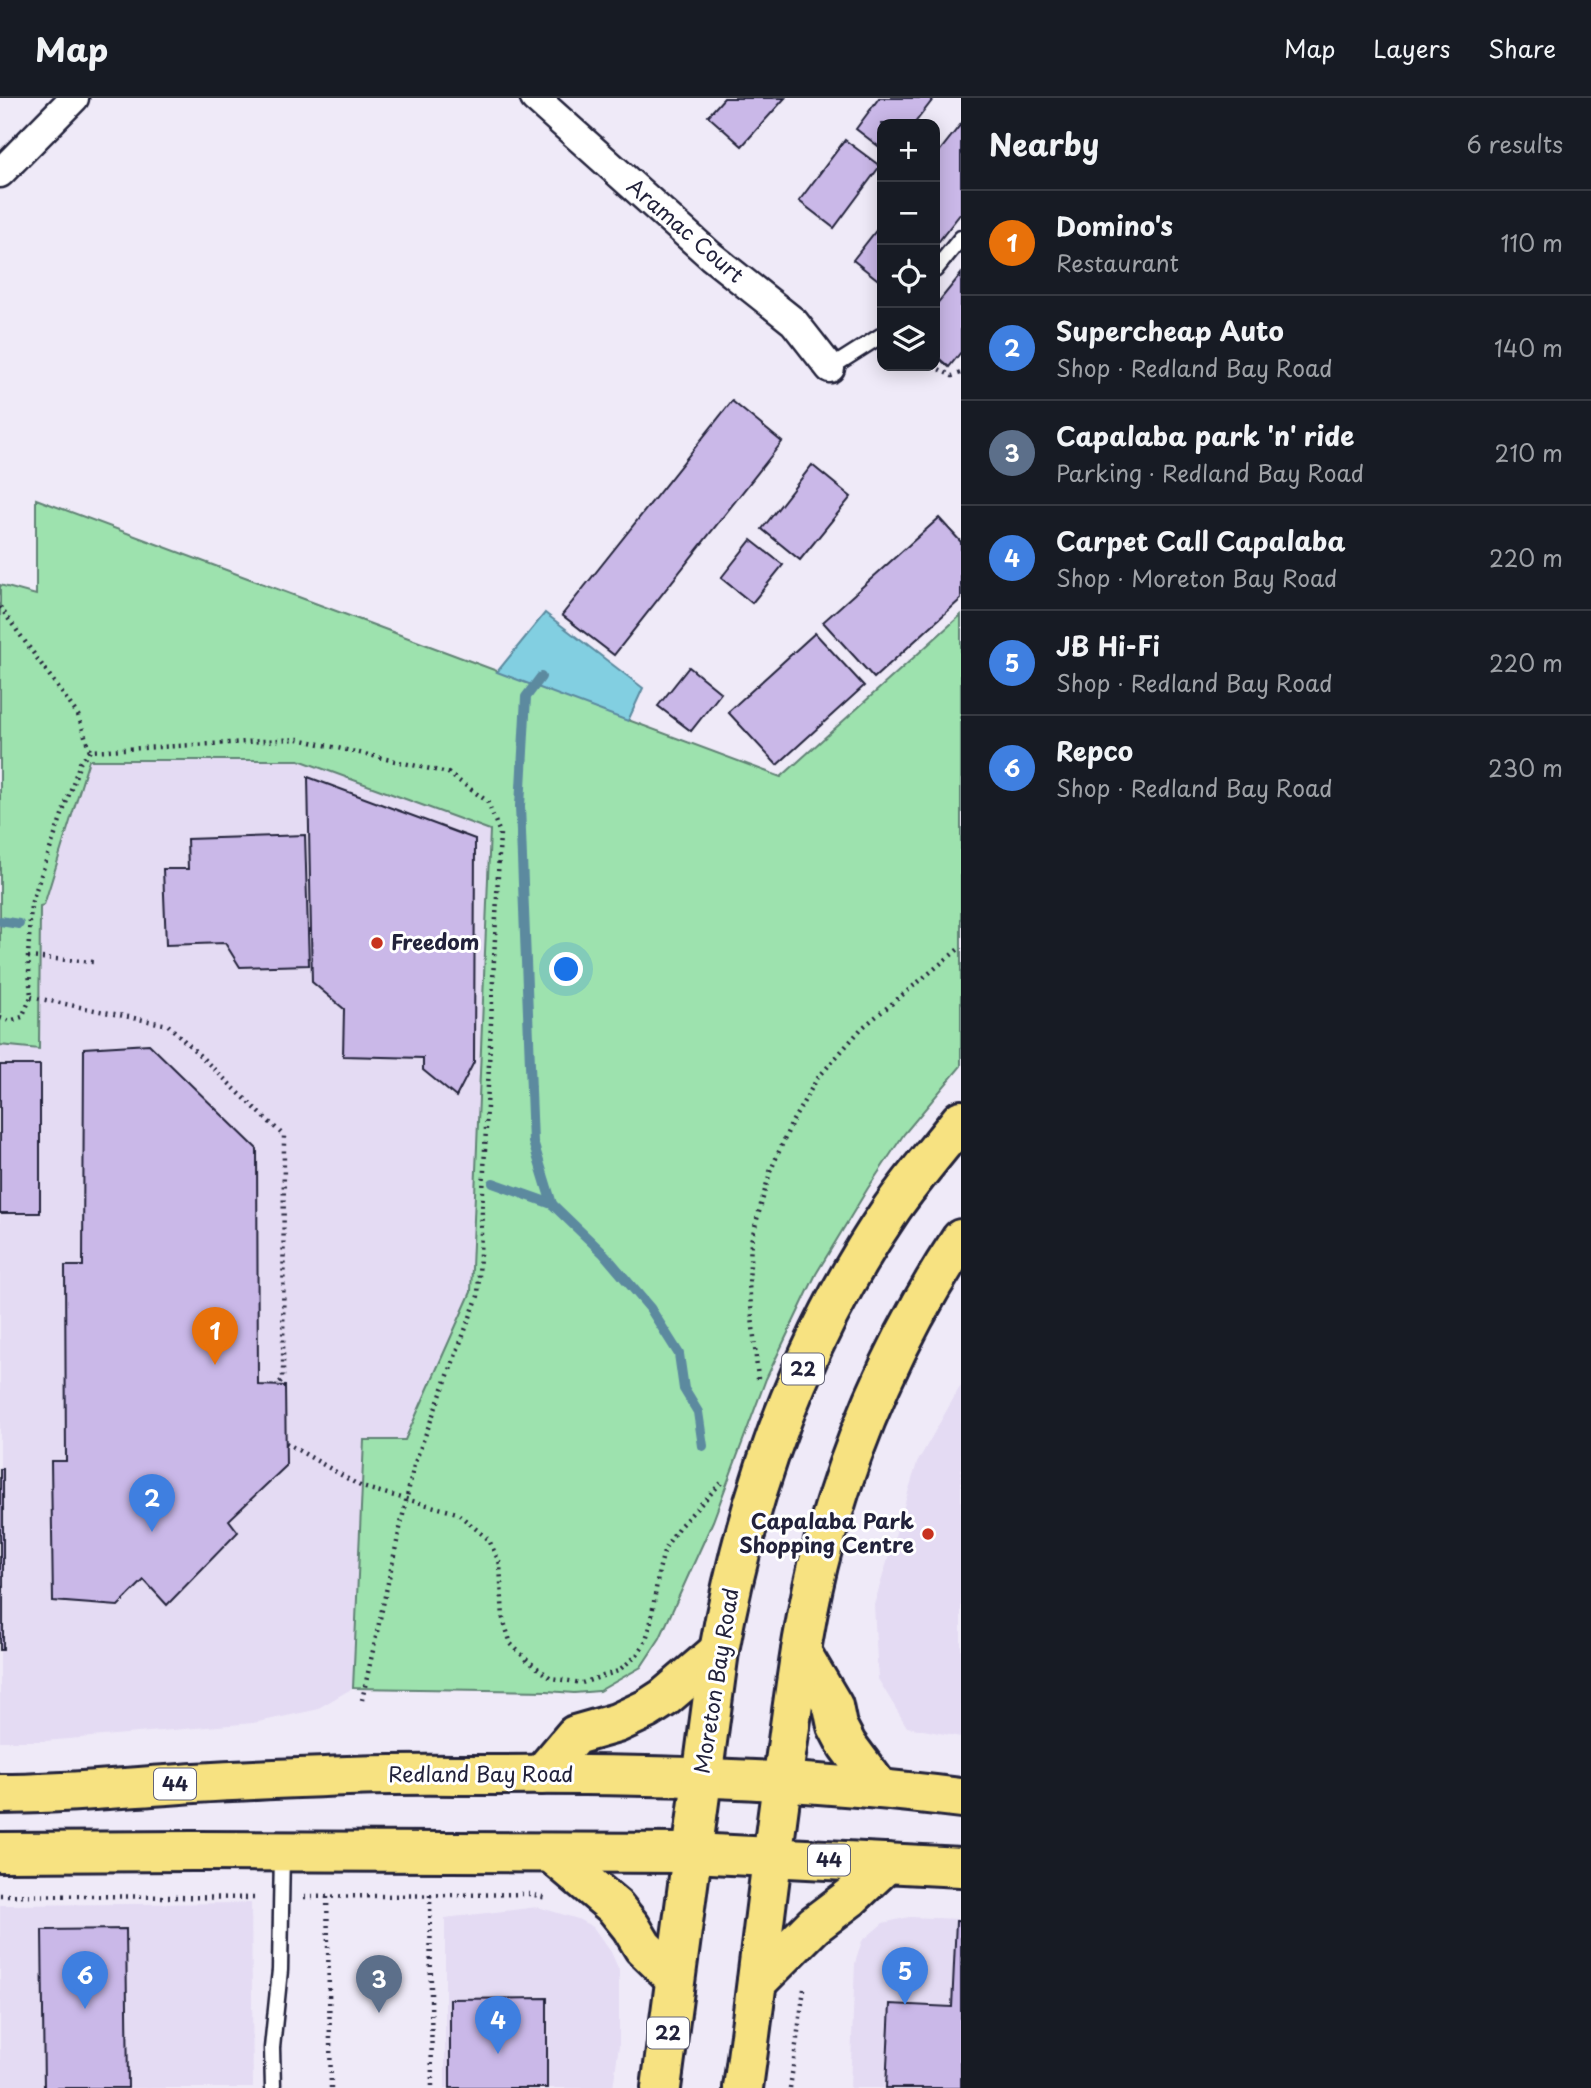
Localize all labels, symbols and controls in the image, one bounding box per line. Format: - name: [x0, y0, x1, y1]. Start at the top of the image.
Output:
- text: Map: [35, 23, 108, 73]
- text: Map: [1284, 30, 1335, 66]
- text: Layers: [1373, 30, 1450, 66]
- text: Share: [1488, 30, 1556, 66]
- map controls: [877, 119, 940, 371]
- button: +: [877, 119, 940, 182]
- text: Nearby: [989, 121, 1099, 166]
- text: 6 results: [1467, 126, 1563, 161]
- street label: Aramac Court: [621, 170, 752, 289]
- button: −: [877, 182, 940, 245]
- text: Domino's: [1056, 206, 1173, 245]
- text: 1: [1007, 225, 1018, 260]
- text: 110 m: [1501, 225, 1563, 260]
- button: locate: [877, 245, 940, 308]
- text: Restaurant: [1056, 245, 1179, 280]
- button: layers: [877, 308, 940, 371]
- text: Supercheap Auto: [1056, 311, 1284, 350]
- text: 2: [1004, 330, 1020, 365]
- text: 140 m: [1494, 330, 1563, 365]
- text: Shop · Redland Bay Road: [1056, 350, 1333, 385]
- text: Capalaba park 'n' ride: [1056, 416, 1354, 455]
- text: 3: [1004, 435, 1020, 470]
- text: 210 m: [1495, 435, 1563, 470]
- text: Parking · Redland Bay Road: [1056, 455, 1364, 490]
- text: Carpet Call Capalaba: [1056, 521, 1346, 560]
- text: 4: [1004, 540, 1020, 575]
- text: 220 m: [1489, 540, 1563, 575]
- text: Shop · Moreton Bay Road: [1056, 560, 1338, 595]
- text: JB Hi-Fi: [1056, 626, 1160, 665]
- text: 5: [1005, 645, 1019, 680]
- text: 220 m: [1489, 645, 1563, 680]
- text: Shop · Redland Bay Road: [1056, 665, 1333, 700]
- text: Repco: [1056, 731, 1133, 770]
- text: 6: [1004, 750, 1020, 785]
- text: 230 m: [1488, 750, 1563, 785]
- text: Shop · Redland Bay Road: [1056, 770, 1333, 805]
- place label: Freedom: [391, 925, 479, 957]
- marker: Freedom: [369, 935, 385, 951]
- your location: [549, 952, 583, 986]
- pin: 1: [192, 1307, 238, 1365]
- road number: 22: [782, 1354, 824, 1385]
- pin: 2: [129, 1474, 175, 1532]
- place label: Capalaba Park Shopping Centre: [739, 1504, 914, 1560]
- marker: Capalaba Park Shopping Centre: [920, 1526, 936, 1542]
- street label: Moreton Bay Road: [685, 1586, 746, 1776]
- street label: Redland Bay Road: [388, 1757, 574, 1789]
- road number: 44: [154, 1768, 196, 1800]
- road number: 44: [808, 1844, 850, 1876]
- pin: 5: [882, 1947, 928, 2005]
- pin: 6: [62, 1951, 108, 2009]
- pin: 3: [356, 1955, 402, 2013]
- pin: 4: [475, 1996, 521, 2054]
- road number: 22: [647, 2018, 689, 2049]

